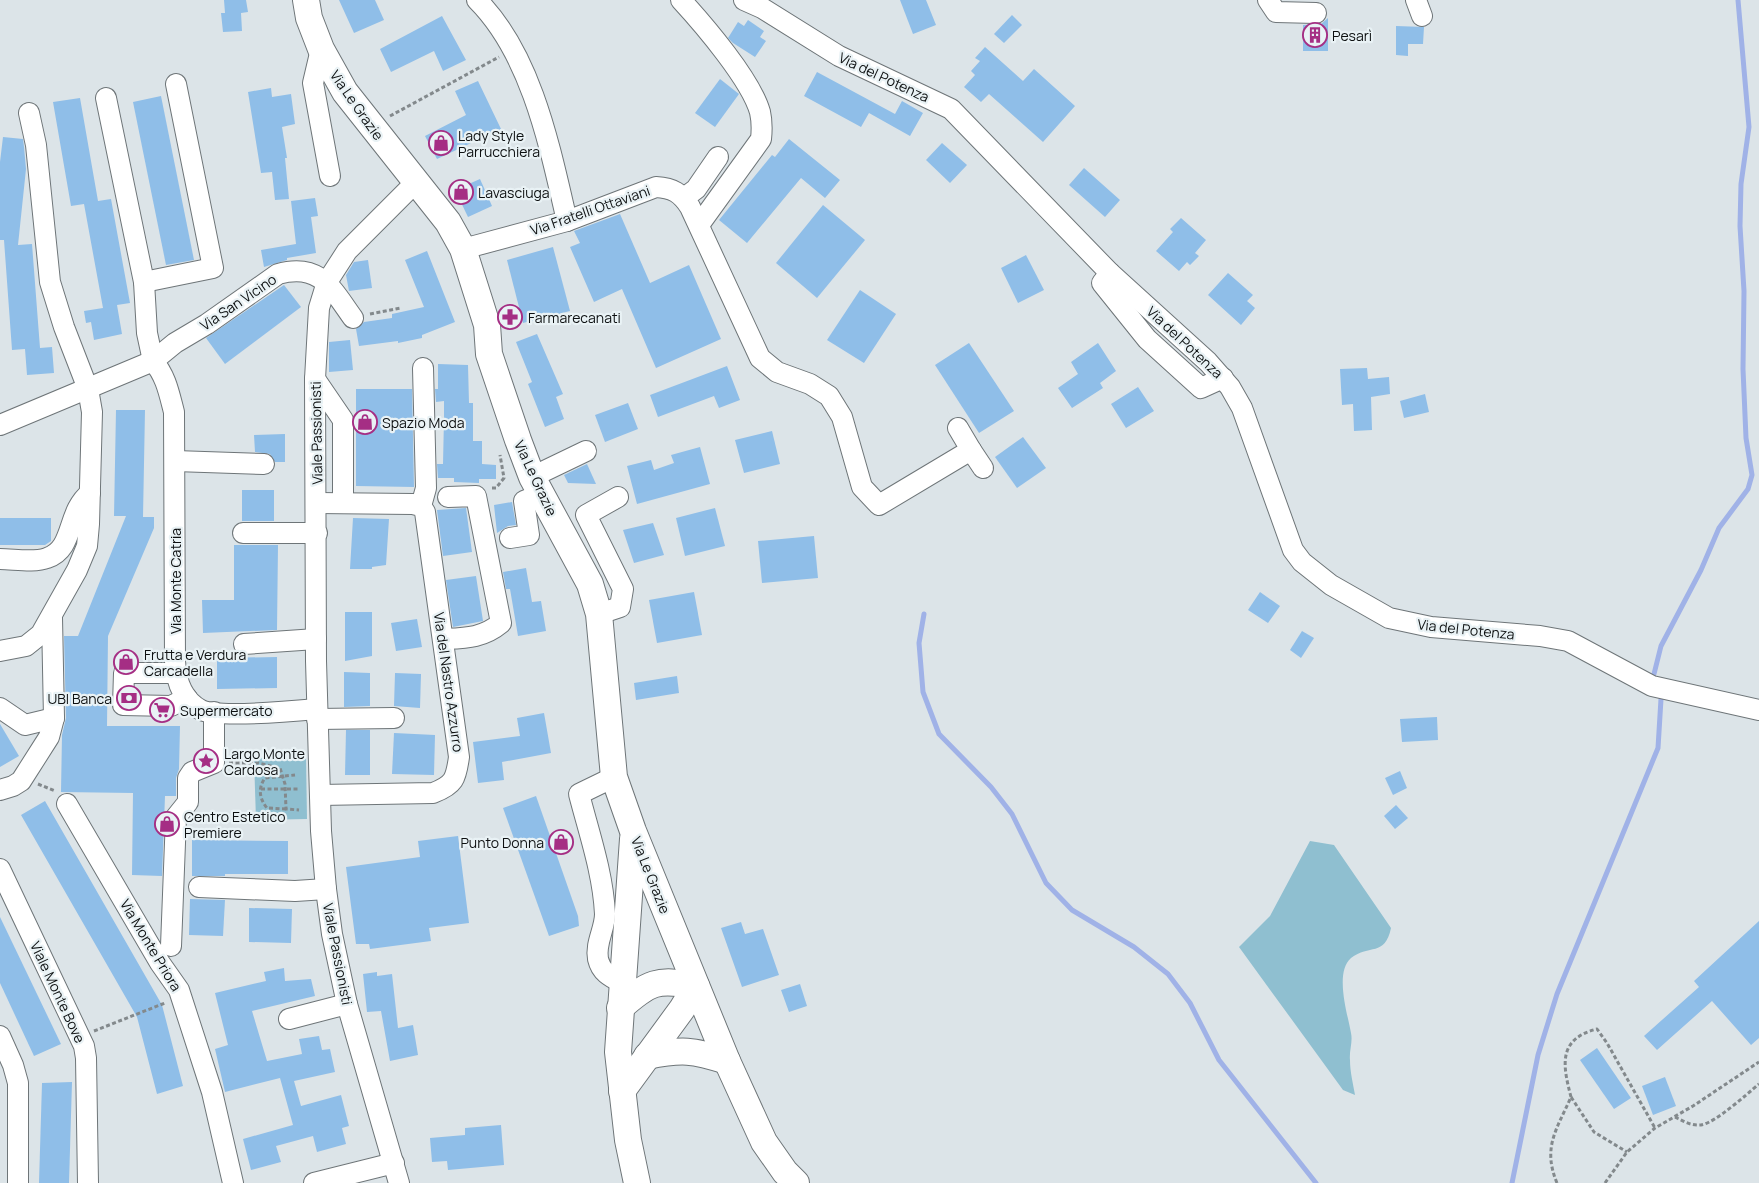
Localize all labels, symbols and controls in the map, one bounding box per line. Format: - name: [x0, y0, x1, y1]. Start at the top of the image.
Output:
- building icon: Pesarì: [1302, 22, 1328, 48]
- place label: Pesarì: [1332, 26, 1372, 45]
- street label: Via del Potenza: [836, 48, 932, 106]
- street label: Via Le Grazie: [326, 66, 388, 144]
- place label: Lady Style Parrucchiera: [458, 126, 540, 161]
- shop icon: Lady Style Parrucchiera: [428, 130, 454, 156]
- shop icon: Lavasciuga: [448, 179, 474, 205]
- street label: Via Fratelli Ottaviani: [528, 181, 652, 239]
- place label: Lavasciuga: [478, 183, 550, 202]
- street label: Via San Vicino: [196, 269, 280, 335]
- street label: Via del Potenza: [1143, 302, 1227, 382]
- pharmacy icon: Farmarecanati: [497, 304, 523, 330]
- place label: Farmarecanati: [528, 308, 621, 327]
- street label: Viale Passionisti: [306, 381, 326, 485]
- shop icon: Spazio Moda: [352, 409, 378, 435]
- place label: Spazio Moda: [382, 413, 465, 432]
- street label: Via Le Grazie: [510, 437, 562, 519]
- street label: Via Monte Catria: [166, 528, 185, 634]
- street label: Via del Nastro Azzurro: [430, 611, 468, 753]
- street label: Via del Potenza: [1416, 614, 1516, 644]
- place label: Frutta e Verdura Carcadella: [144, 645, 246, 680]
- shop icon: Frutta e Verdura Carcadella: [113, 649, 139, 675]
- bank icon: UBI Banca: [116, 685, 142, 711]
- place label: UBI Banca: [47, 689, 112, 708]
- supermarket icon: Supermercato: [149, 697, 175, 723]
- place label: Supermercato: [180, 701, 272, 720]
- place label: Largo Monte Cardosa: [224, 744, 305, 779]
- place icon: Largo Monte Cardosa: [193, 748, 219, 774]
- place label: Centro Estetico Premiere: [184, 807, 285, 842]
- shop icon: Centro Estetico Premiere: [154, 811, 180, 837]
- shop icon: Punto Donna: [548, 829, 574, 855]
- place label: Punto Donna: [460, 833, 544, 852]
- street label: Via Le Grazie: [627, 834, 675, 916]
- street label: Via Monte Priora: [116, 895, 186, 995]
- street label: Viale Passionisti: [319, 901, 357, 1007]
- street label: Viale Monte Bove: [26, 938, 90, 1046]

